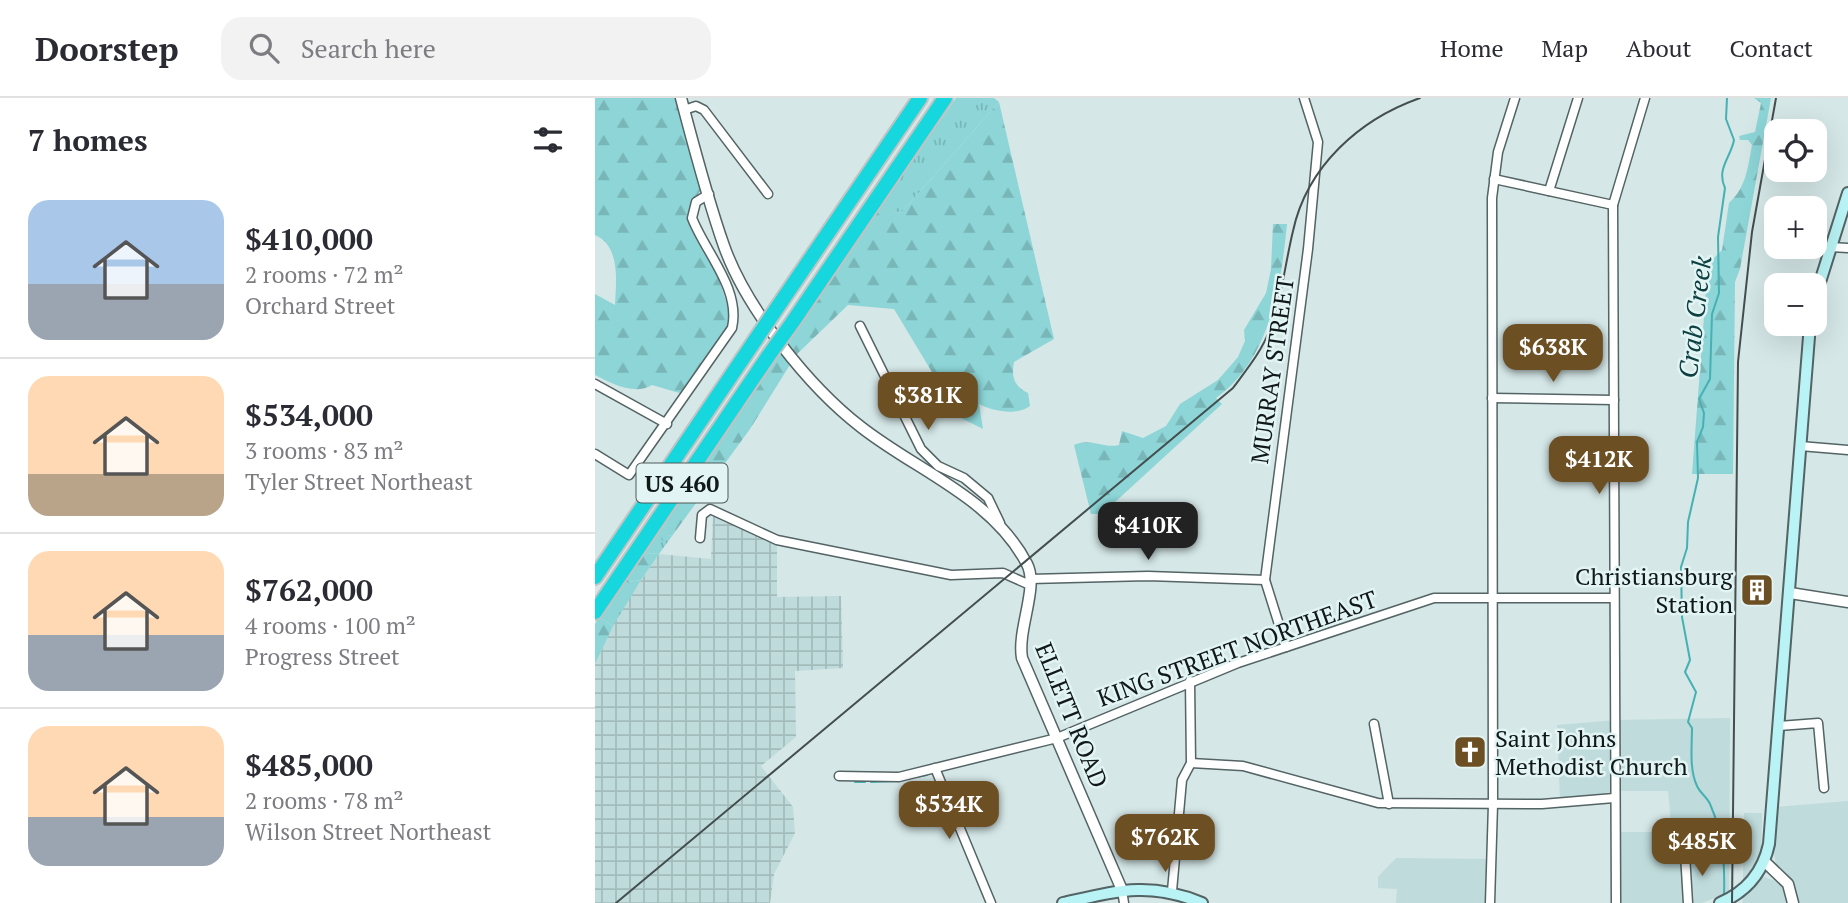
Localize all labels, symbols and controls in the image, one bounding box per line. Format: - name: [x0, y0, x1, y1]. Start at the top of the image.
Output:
- search box: [221, 17, 711, 80]
- text: Doorstep: [35, 27, 179, 70]
- icon: search: [245, 29, 283, 67]
- text: Search here: [301, 31, 436, 65]
- text: Home: [1440, 32, 1504, 64]
- text: Map: [1542, 32, 1588, 64]
- text: About: [1626, 32, 1692, 64]
- text: Contact: [1730, 32, 1813, 64]
- map controls: [1764, 119, 1827, 336]
- button: locate: [1764, 119, 1827, 182]
- text: 7 homes: [28, 120, 147, 160]
- icon: filters: [529, 121, 567, 159]
- button: +: [1764, 196, 1827, 259]
- text: $410,000: [245, 219, 373, 259]
- icon: home: [84, 228, 168, 312]
- water label: Crab Creek: [1670, 253, 1718, 380]
- text: 2 rooms · 72 m²: [245, 259, 404, 290]
- button: −: [1764, 273, 1827, 336]
- street label: MURRAY STREET: [1243, 274, 1301, 466]
- text: Orchard Street: [245, 290, 395, 321]
- pin: $638K: [1504, 324, 1602, 384]
- text: $638K: [1519, 331, 1587, 362]
- pin: $381K: [879, 372, 977, 432]
- text: $381K: [894, 379, 962, 410]
- text: $534,000: [245, 395, 373, 435]
- icon: home: [84, 404, 168, 488]
- text: 3 rooms · 83 m²: [245, 435, 404, 466]
- pin: $412K: [1550, 436, 1648, 496]
- text: $412K: [1565, 443, 1633, 474]
- road number: US 460: [637, 464, 727, 502]
- text: Tyler Street Northeast: [245, 466, 473, 497]
- pin: $410K: [1099, 503, 1197, 562]
- text: $410K: [1114, 509, 1182, 540]
- place label: Christiansburg Station: [1575, 560, 1733, 620]
- text: $762,000: [245, 570, 373, 610]
- building icon: Christiansburg Station: [1738, 571, 1776, 609]
- icon: home: [84, 579, 168, 663]
- street label: KING STREET NORTHEAST: [1093, 582, 1381, 714]
- text: 4 rooms · 100 m²: [245, 610, 416, 641]
- street label: ELLETT ROAD: [1028, 638, 1116, 792]
- text: Progress Street: [245, 641, 400, 672]
- place label: Saint Johns Methodist Church: [1495, 722, 1688, 782]
- church icon: Saint Johns Methodist Church: [1451, 733, 1489, 771]
- text: $485,000: [245, 745, 373, 785]
- icon: home: [84, 754, 168, 838]
- pin: $534K: [900, 782, 998, 841]
- text: 2 rooms · 78 m²: [245, 785, 404, 816]
- text: $534K: [915, 788, 983, 819]
- pin: $762K: [1116, 814, 1214, 874]
- text: Wilson Street Northeast: [245, 816, 491, 847]
- pin: $485K: [1653, 818, 1751, 878]
- text: $762K: [1131, 821, 1199, 852]
- text: $485K: [1668, 825, 1736, 856]

